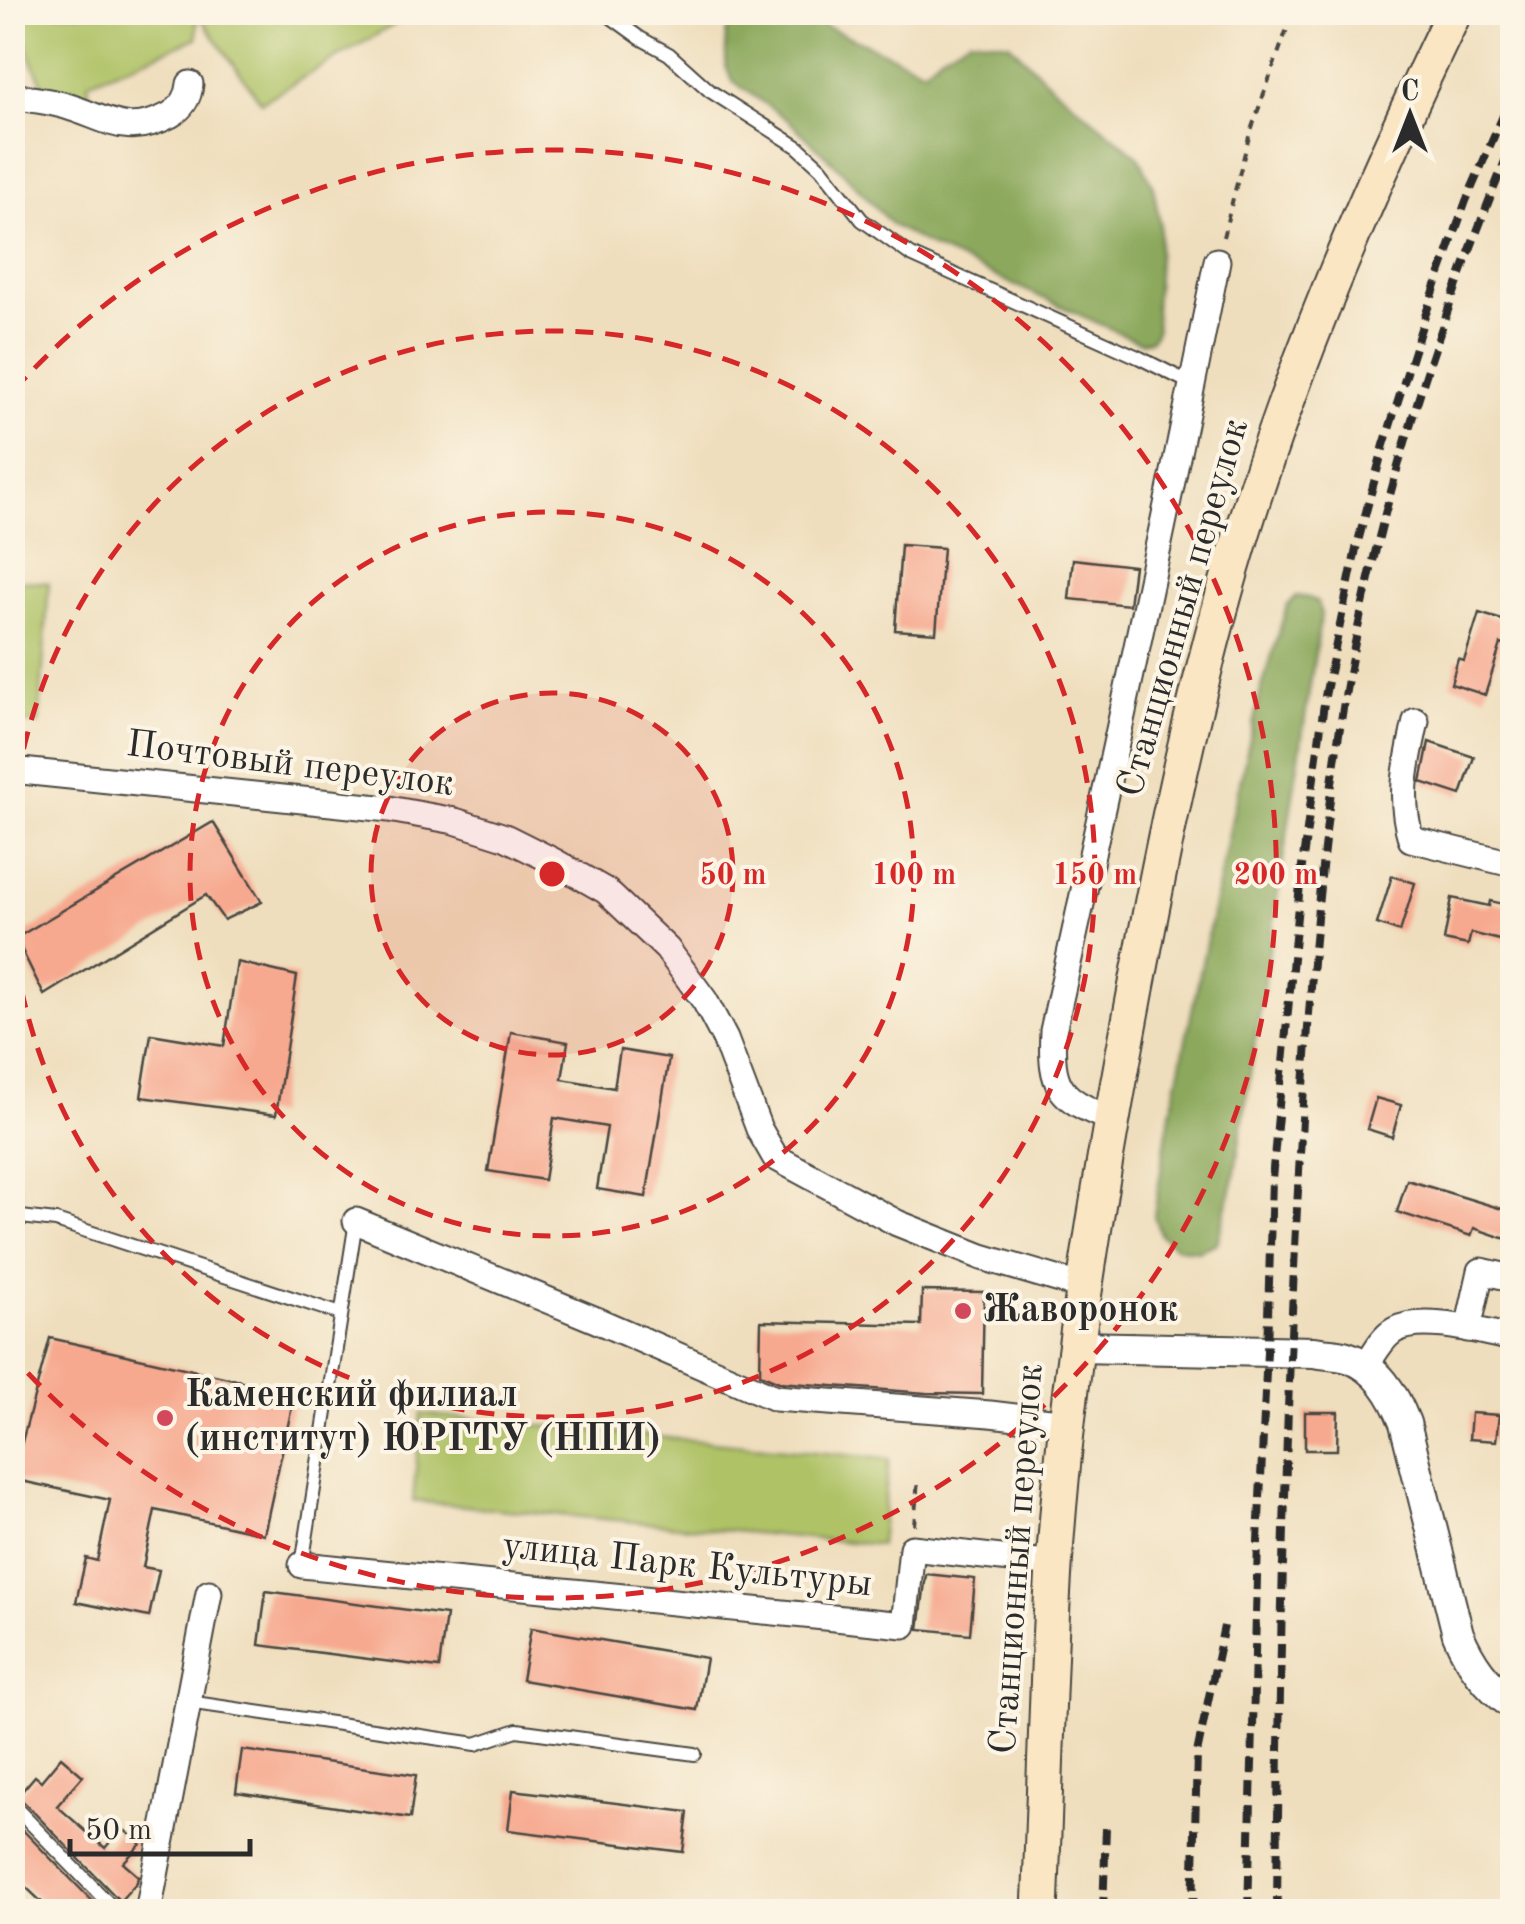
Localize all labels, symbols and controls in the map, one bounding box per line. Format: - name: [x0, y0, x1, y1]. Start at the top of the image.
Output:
- north arrow: [1360, 65, 1460, 165]
- text: С: [1401, 78, 1419, 107]
- street label: Станционный переулок: [1112, 415, 1256, 801]
- street label: Почтовый переулок: [124, 726, 456, 804]
- centre of rings: [534, 856, 570, 892]
- text: 50 m: [699, 861, 767, 891]
- text: 100 m: [872, 861, 956, 891]
- text: 150 m: [1053, 861, 1137, 891]
- text: 200 m: [1234, 861, 1318, 891]
- place label: Жаворонок: [983, 1292, 1178, 1330]
- marker: Жаворонок: [952, 1300, 974, 1322]
- street label: Станционный переулок: [985, 1362, 1051, 1756]
- place label: Каменский филиал (институт) ЮРГТУ (НПИ): [185, 1377, 660, 1459]
- marker: Каменский филиал (институт) ЮРГТУ (НПИ): [154, 1407, 176, 1429]
- street label: улица Парк Культуры: [500, 1528, 874, 1604]
- scale bar: [70, 1794, 250, 1856]
- text: 50 m: [85, 1816, 152, 1846]

